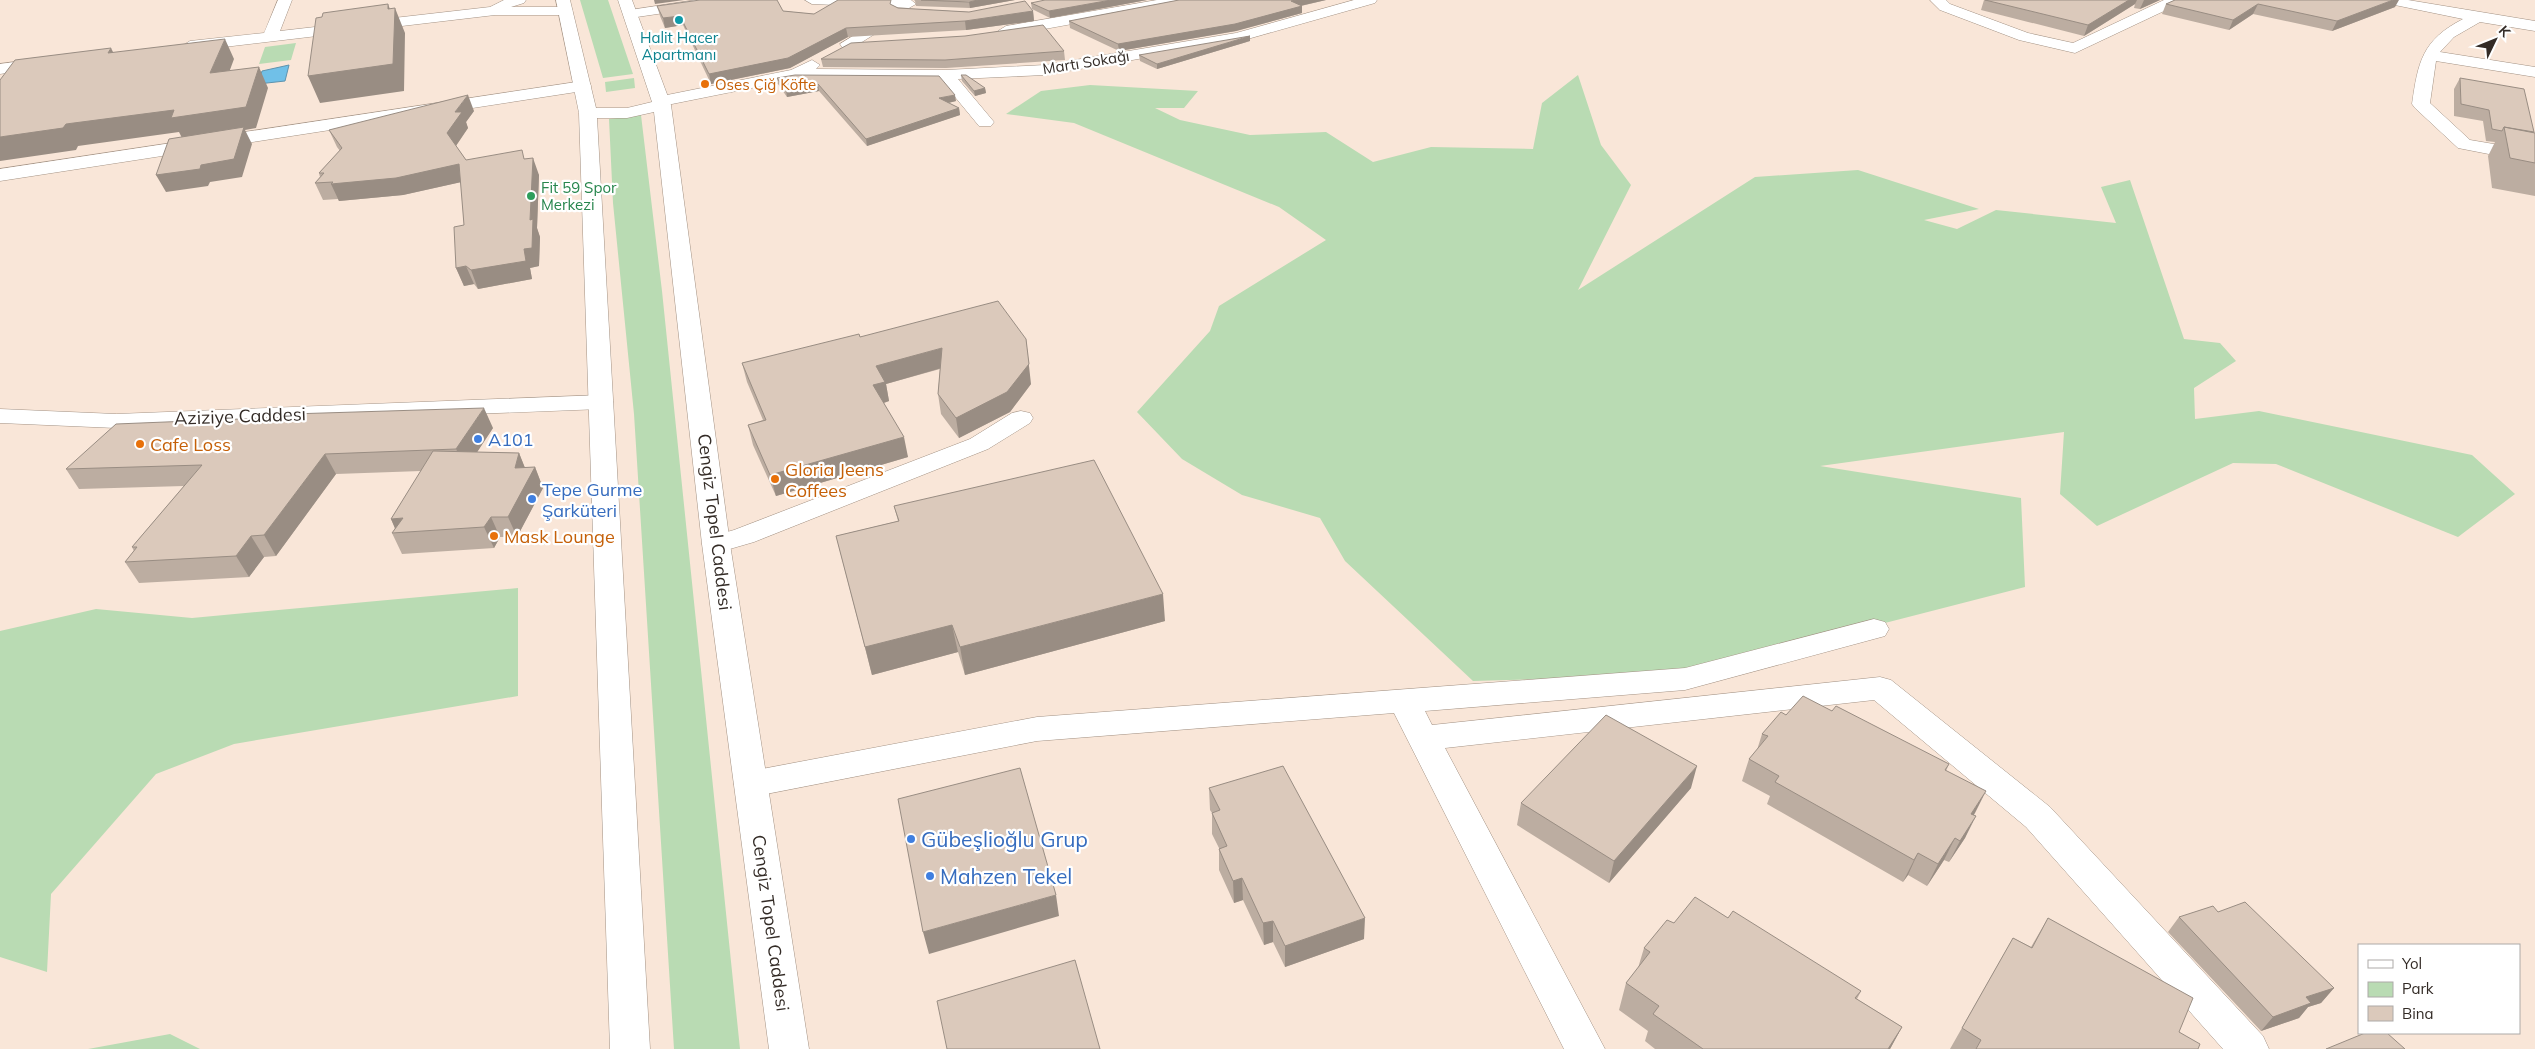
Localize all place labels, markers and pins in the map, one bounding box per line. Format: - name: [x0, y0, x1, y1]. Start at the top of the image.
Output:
- marker: Halit Hacer Apartmanı: [673, 14, 685, 26]
- place label: Halit Hacer Apartmanı: [640, 28, 719, 64]
- place label: Oses Çiğ Köfte: [715, 75, 816, 94]
- marker: Oses Çiğ Köfte: [699, 78, 711, 90]
- place label: Fit 59 Spor Merkezi: [541, 178, 617, 214]
- marker: Fit 59 Spor Merkezi: [525, 190, 537, 202]
- place label: A101: [488, 428, 534, 451]
- place label: Cafe Loss: [150, 433, 231, 456]
- marker: A101: [472, 433, 484, 445]
- marker: Cafe Loss: [134, 438, 146, 450]
- place label: Gloria Jeens Coffees: [785, 458, 884, 502]
- marker: Gloria Jeens Coffees: [769, 473, 781, 485]
- place label: Tepe Gurme Şarküteri: [542, 478, 642, 522]
- marker: Tepe Gurme Şarküteri: [526, 493, 538, 505]
- place label: Mask Lounge: [504, 525, 615, 548]
- marker: Mask Lounge: [488, 530, 500, 542]
- place label: Gübeşlioğlu Grup: [921, 826, 1088, 852]
- marker: Gübeşlioğlu Grup: [905, 833, 917, 845]
- place label: Mahzen Tekel: [940, 863, 1072, 889]
- marker: Mahzen Tekel: [924, 870, 936, 882]

